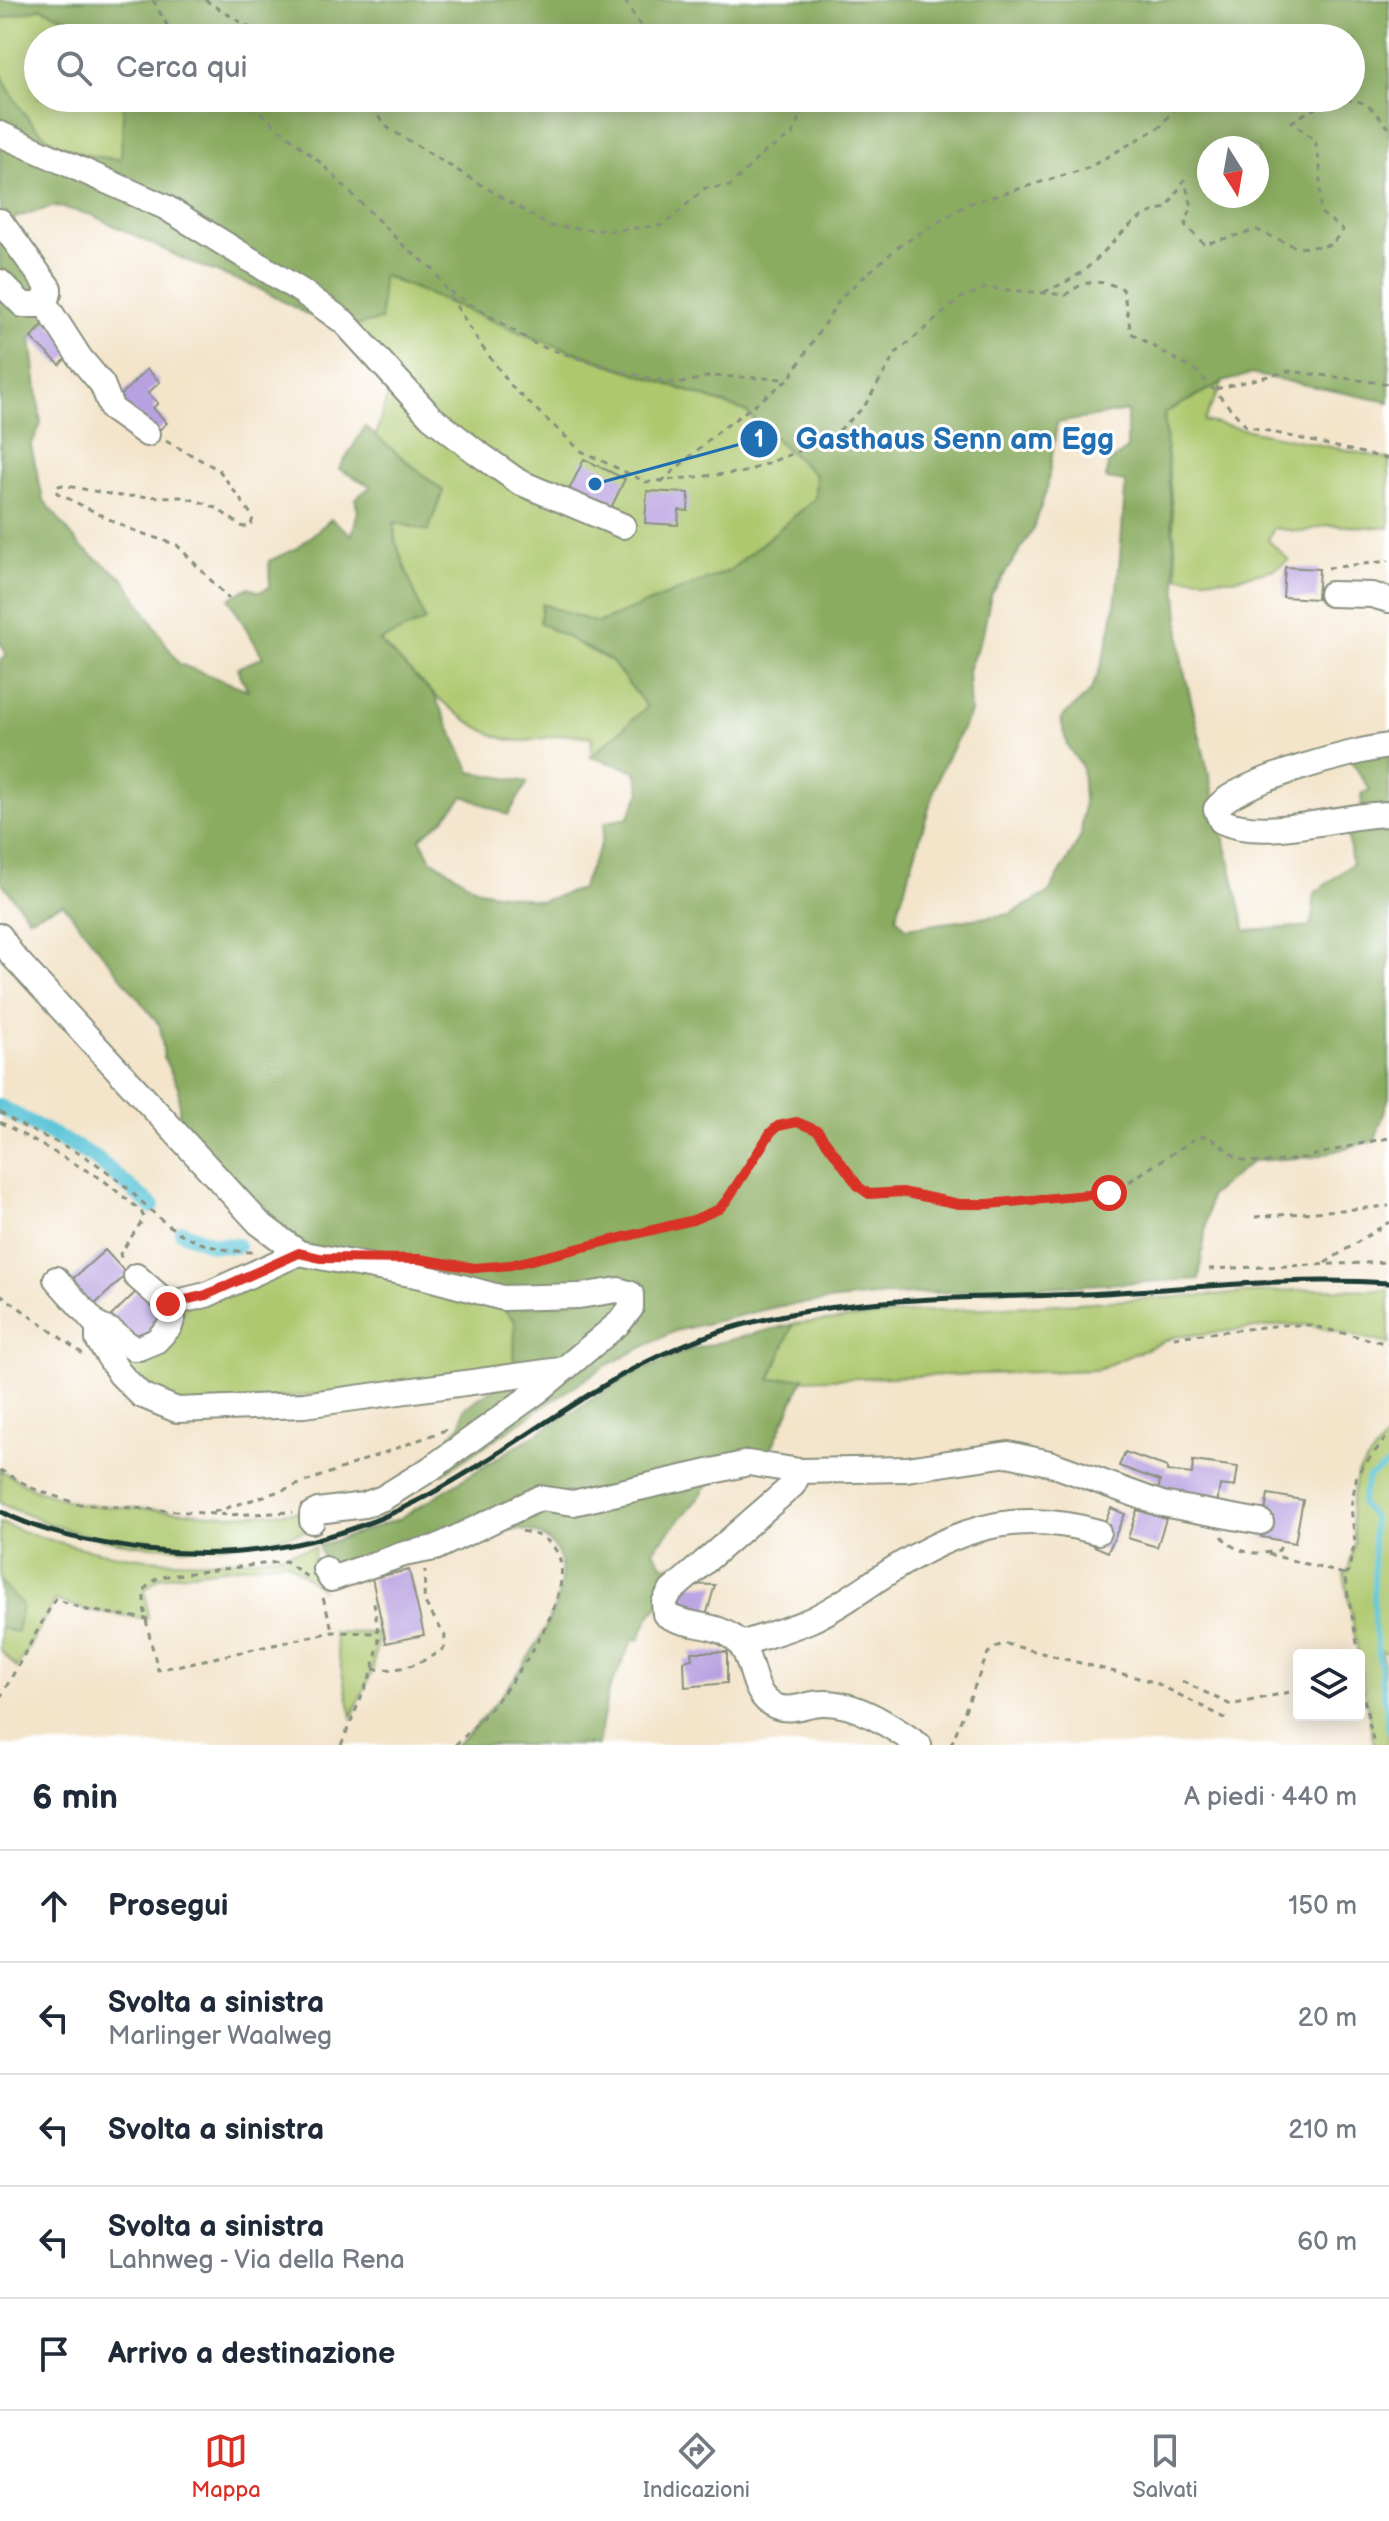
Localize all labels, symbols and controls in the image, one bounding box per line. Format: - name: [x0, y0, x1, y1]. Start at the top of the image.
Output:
- search box: [24, 24, 1365, 112]
- icon: search: [52, 46, 96, 90]
- text: Cerca qui: [116, 50, 248, 86]
- north arrow: [1197, 136, 1269, 208]
- callout: Gasthaus Senn am Egg: [739, 412, 1130, 466]
- text: Gasthaus Senn am Egg: [796, 422, 1114, 458]
- text: 1: [754, 425, 764, 454]
- route start: [1091, 1175, 1127, 1211]
- route end: [150, 1286, 186, 1322]
- map controls: [1293, 1649, 1365, 1721]
- button: layers: [1293, 1649, 1365, 1721]
- text: 6 min: [32, 1777, 118, 1818]
- text: A piedi · 440 m: [1184, 1782, 1357, 1813]
- icon: ahead: [32, 1884, 76, 1928]
- text: Prosegui: [108, 1888, 228, 1924]
- text: 150 m: [1288, 1891, 1357, 1922]
- text: Svolta a sinistra: [108, 1985, 324, 2021]
- icon: left: [32, 1996, 76, 2040]
- text: 20 m: [1298, 2003, 1357, 2034]
- text: Marlinger Waalweg: [108, 2021, 332, 2052]
- icon: left: [32, 2108, 76, 2152]
- text: Svolta a sinistra: [108, 2112, 324, 2148]
- text: 210 m: [1288, 2115, 1357, 2146]
- text: Svolta a sinistra: [108, 2209, 324, 2245]
- icon: left: [32, 2220, 76, 2264]
- text: 60 m: [1297, 2227, 1357, 2258]
- text: Lahnweg - Via della Rena: [108, 2245, 405, 2276]
- icon: arrive: [32, 2332, 76, 2376]
- text: Arrivo a destinazione: [108, 2336, 395, 2372]
- tab: Mappa: [191, 2429, 261, 2504]
- tab: Indicazioni: [643, 2429, 750, 2504]
- tab: Salvati: [1132, 2429, 1198, 2504]

